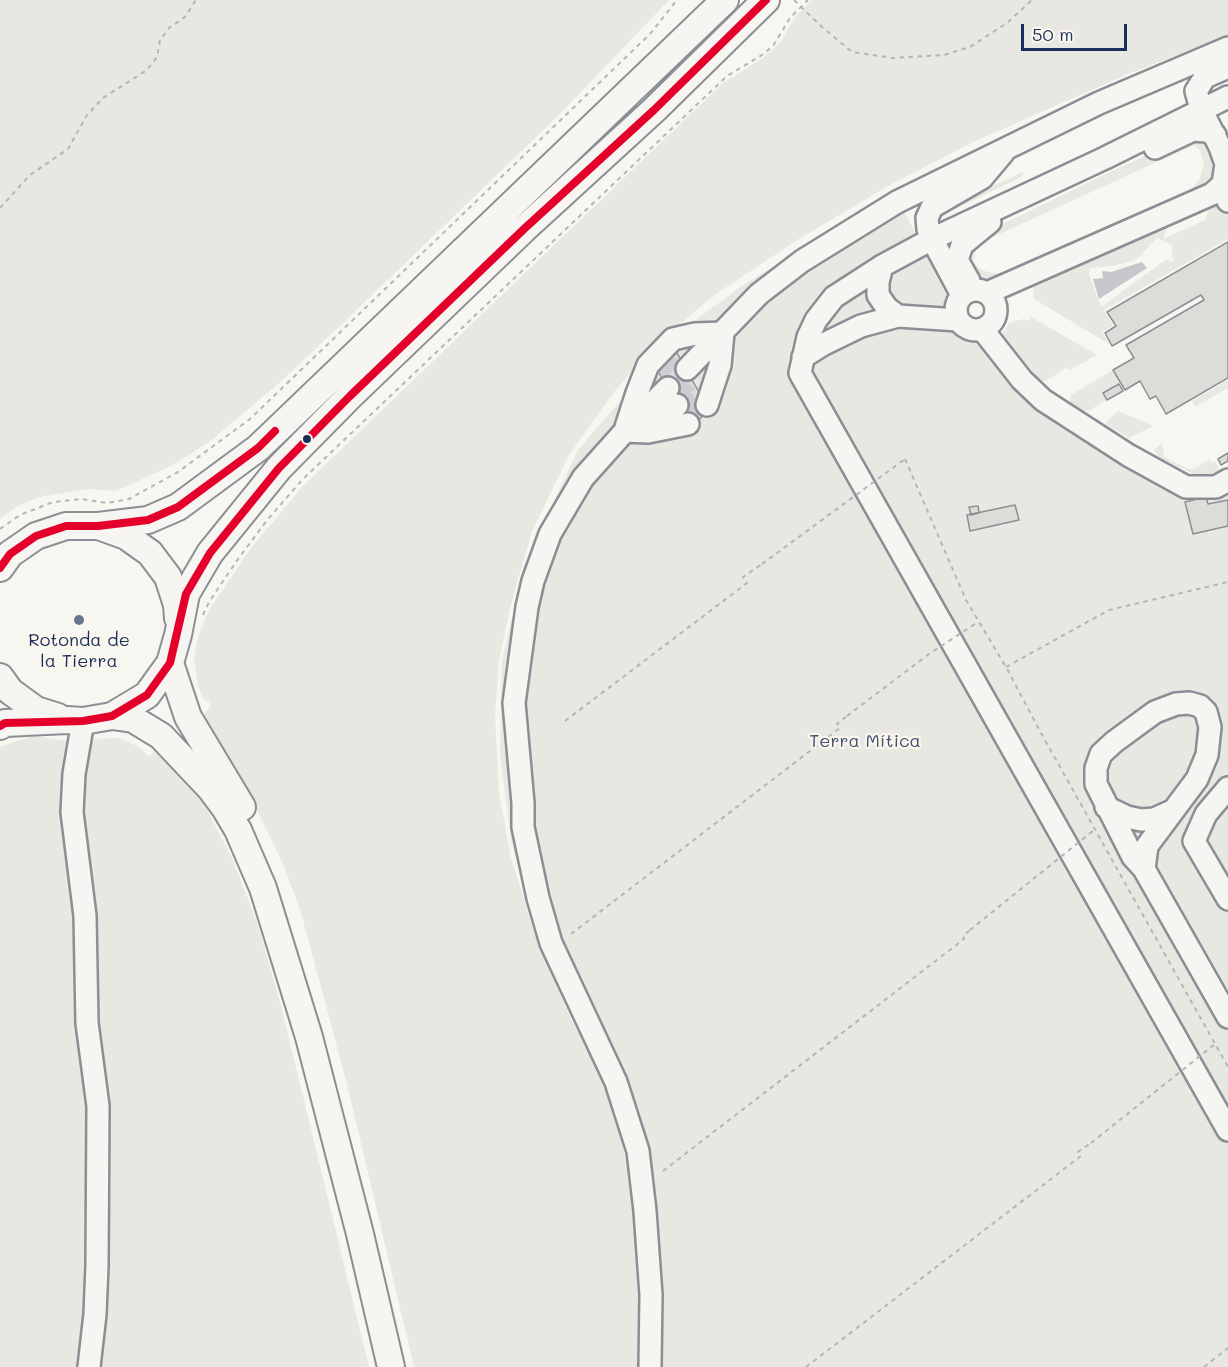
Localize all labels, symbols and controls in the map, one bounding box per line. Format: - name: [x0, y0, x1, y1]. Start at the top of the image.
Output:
- scale bar: [1024, 12, 1130, 50]
- text: 50 m: [1032, 22, 1074, 46]
- unlabelled marker: [301, 433, 313, 445]
- marker: Rotonda de la Tierra: [72, 613, 86, 627]
- place label: Rotonda de la Tierra: [28, 629, 130, 672]
- park label: Terra Mítica: [809, 730, 921, 752]

